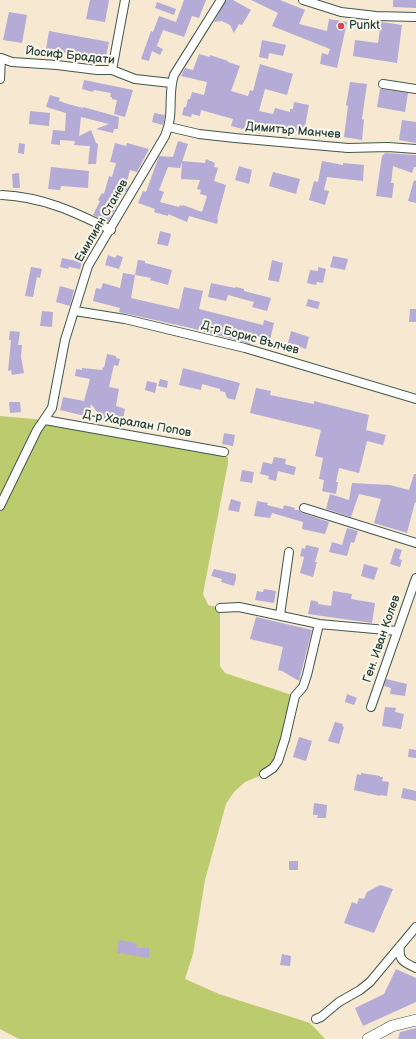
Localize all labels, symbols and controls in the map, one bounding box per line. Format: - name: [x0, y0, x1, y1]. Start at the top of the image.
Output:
- place label: Punkt: [349, 19, 380, 33]
- marker: Punkt: [336, 21, 346, 31]
- street label: Йосиф Брадати: [25, 44, 115, 68]
- street label: Димитър Манчев: [245, 120, 341, 142]
- street label: Емилиян Станев: [73, 177, 131, 265]
- street label: Д-р Борис Вълчев: [200, 318, 300, 358]
- street label: Д-р Харалан Попов: [82, 407, 192, 441]
- street label: Ген. Иван Колев: [360, 593, 404, 685]

